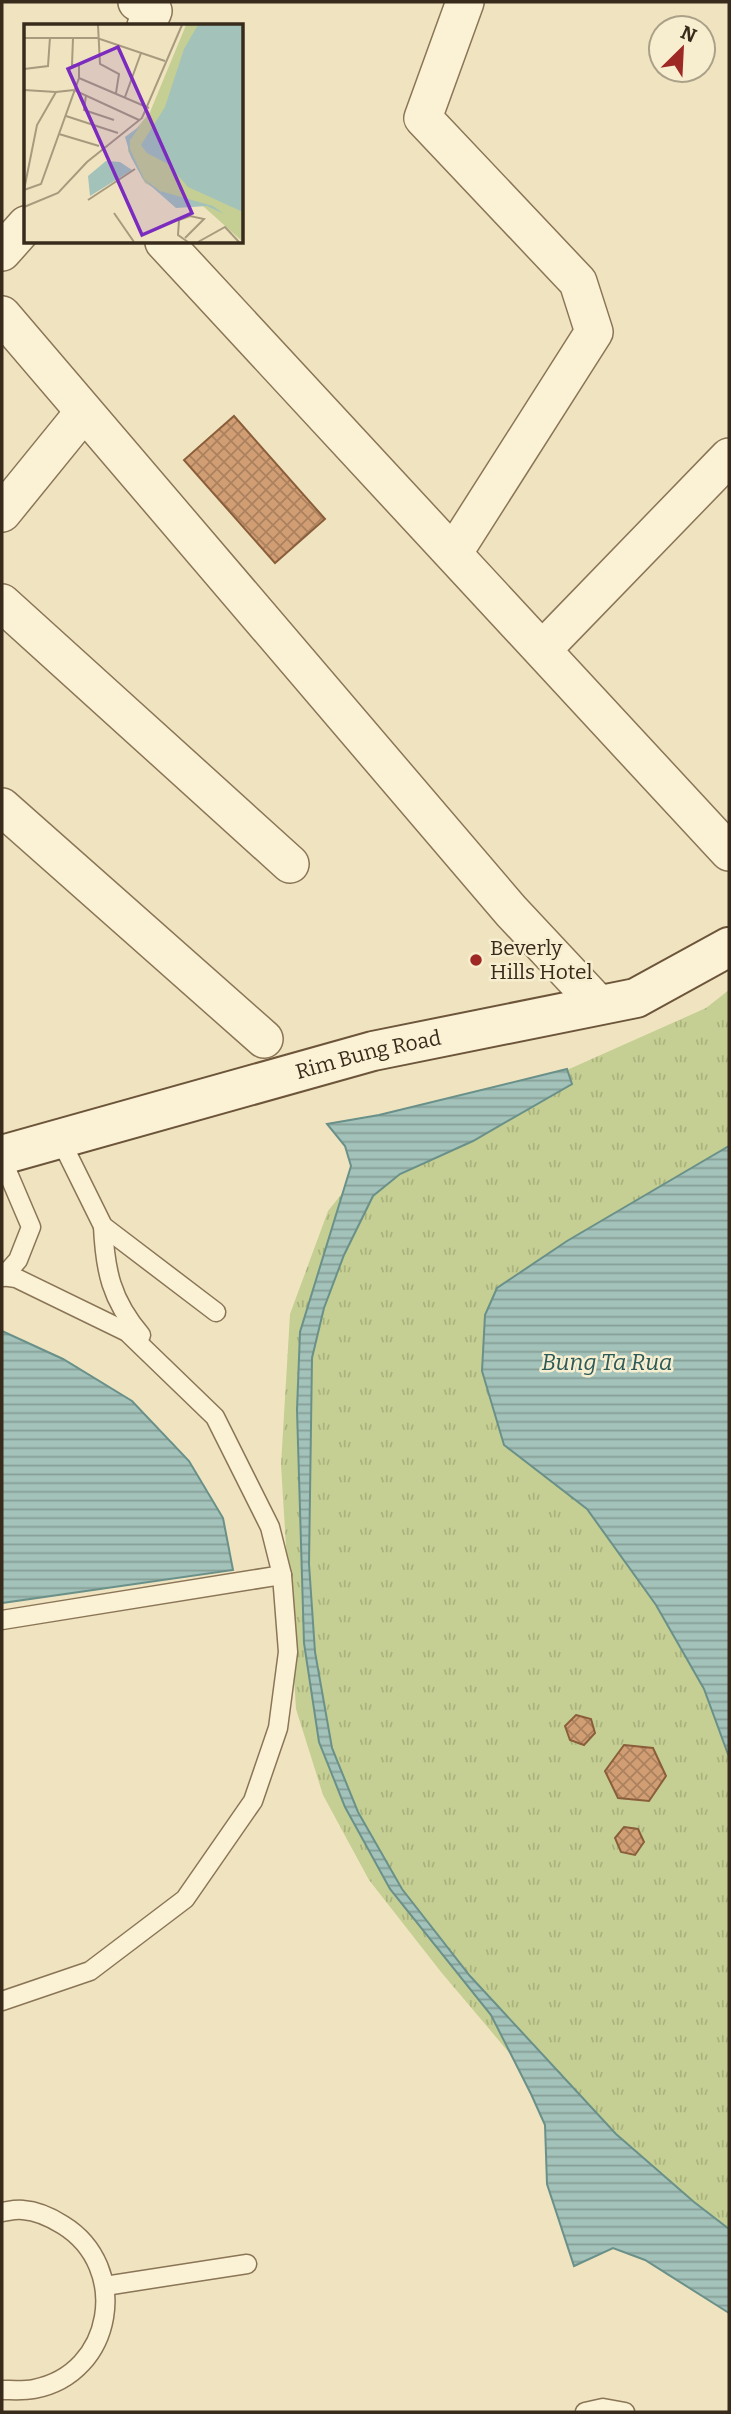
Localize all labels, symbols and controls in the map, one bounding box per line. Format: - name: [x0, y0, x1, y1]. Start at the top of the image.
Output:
- north arrow: [647, 14, 717, 84]
- text: N: [677, 20, 700, 48]
- inset map: [24, 24, 243, 243]
- place label: Beverly Hills Hotel: [490, 935, 593, 985]
- marker: Beverly Hills Hotel: [468, 952, 484, 968]
- street label: Rim Bung Road: [293, 1025, 443, 1085]
- water label: Bung Ta Rua: [542, 1348, 672, 1376]

